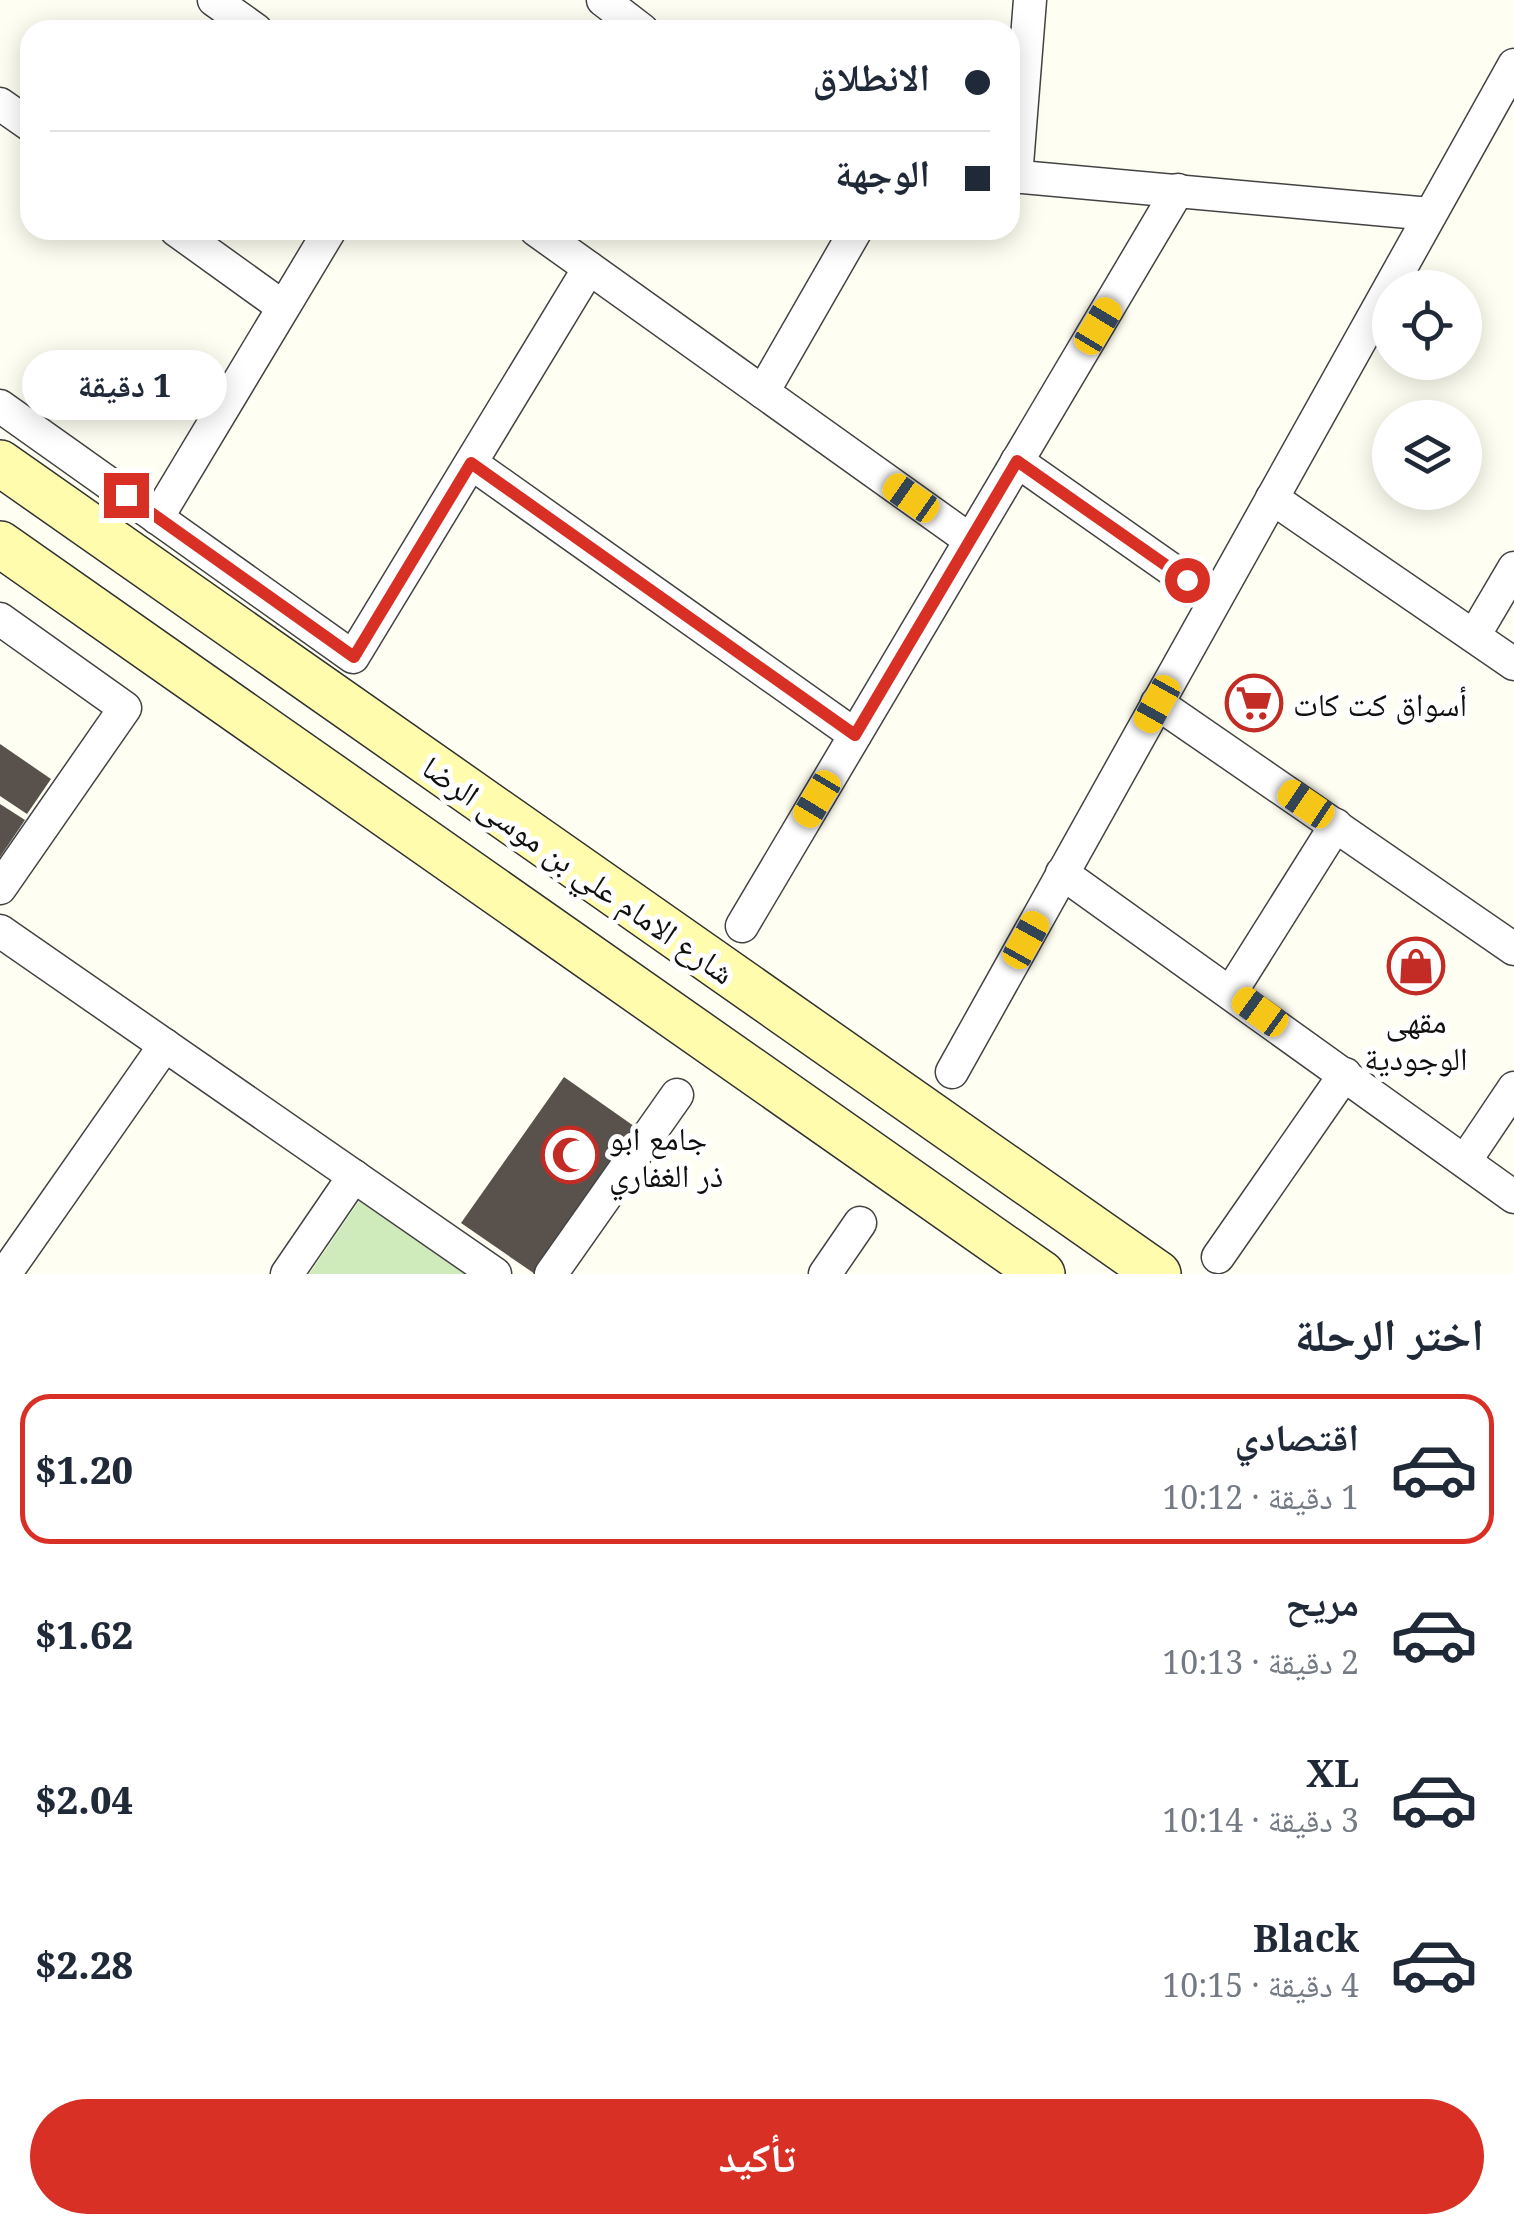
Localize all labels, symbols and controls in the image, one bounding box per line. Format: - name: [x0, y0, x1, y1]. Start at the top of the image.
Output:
- text: الانطلاق: [812, 50, 930, 102]
- text: الوجهة: [835, 146, 930, 198]
- map controls: [1372, 270, 1482, 510]
- button: locate: [1372, 270, 1482, 380]
- car: [1070, 293, 1126, 359]
- callout: 1 دقيقة: [23, 350, 228, 420]
- text: 1 دقيقة: [78, 363, 171, 406]
- button: layers: [1372, 400, 1482, 510]
- car: [878, 469, 944, 527]
- route end: [104, 473, 149, 518]
- route start: [1165, 558, 1210, 603]
- car: [1129, 670, 1185, 738]
- supermarket icon: أسواق كت كات: [1224, 673, 1284, 733]
- place label: أسواق كت كات: [1293, 682, 1467, 725]
- street label: شارع الامام علي بن موسى الرضا: [412, 745, 744, 997]
- car: [789, 766, 845, 832]
- car: [1273, 775, 1339, 833]
- car: [998, 906, 1054, 974]
- shop icon: مقهى الوجودية: [1386, 936, 1446, 996]
- car: [1227, 982, 1293, 1042]
- place label: مقهى الوجودية: [1364, 999, 1468, 1079]
- place label: جامع ابو ذر الغفاري: [609, 1116, 723, 1201]
- mosque icon: جامع ابو ذر الغفاري: [540, 1125, 600, 1185]
- text: اختر الرحلة: [1295, 1303, 1484, 1364]
- text: اقتصادي: [1235, 1410, 1359, 1462]
- icon: car: [1389, 1424, 1479, 1514]
- text: $1.20: [35, 1443, 133, 1495]
- text: 1 دقيقة · 10:12: [1162, 1475, 1359, 1518]
- text: مريح: [1285, 1575, 1359, 1627]
- icon: car: [1389, 1589, 1479, 1679]
- text: $1.62: [35, 1608, 133, 1660]
- text: 2 دقيقة · 10:13: [1162, 1640, 1359, 1683]
- text: XL: [1306, 1746, 1359, 1798]
- icon: car: [1389, 1754, 1479, 1844]
- text: $2.04: [35, 1773, 133, 1825]
- text: 3 دقيقة · 10:14: [1162, 1798, 1359, 1841]
- text: Black: [1253, 1911, 1359, 1963]
- icon: car: [1389, 1919, 1479, 2009]
- text: $2.28: [35, 1938, 133, 1990]
- text: 4 دقيقة · 10:15: [1162, 1963, 1359, 2006]
- button: تأكيد: [30, 2099, 1484, 2214]

